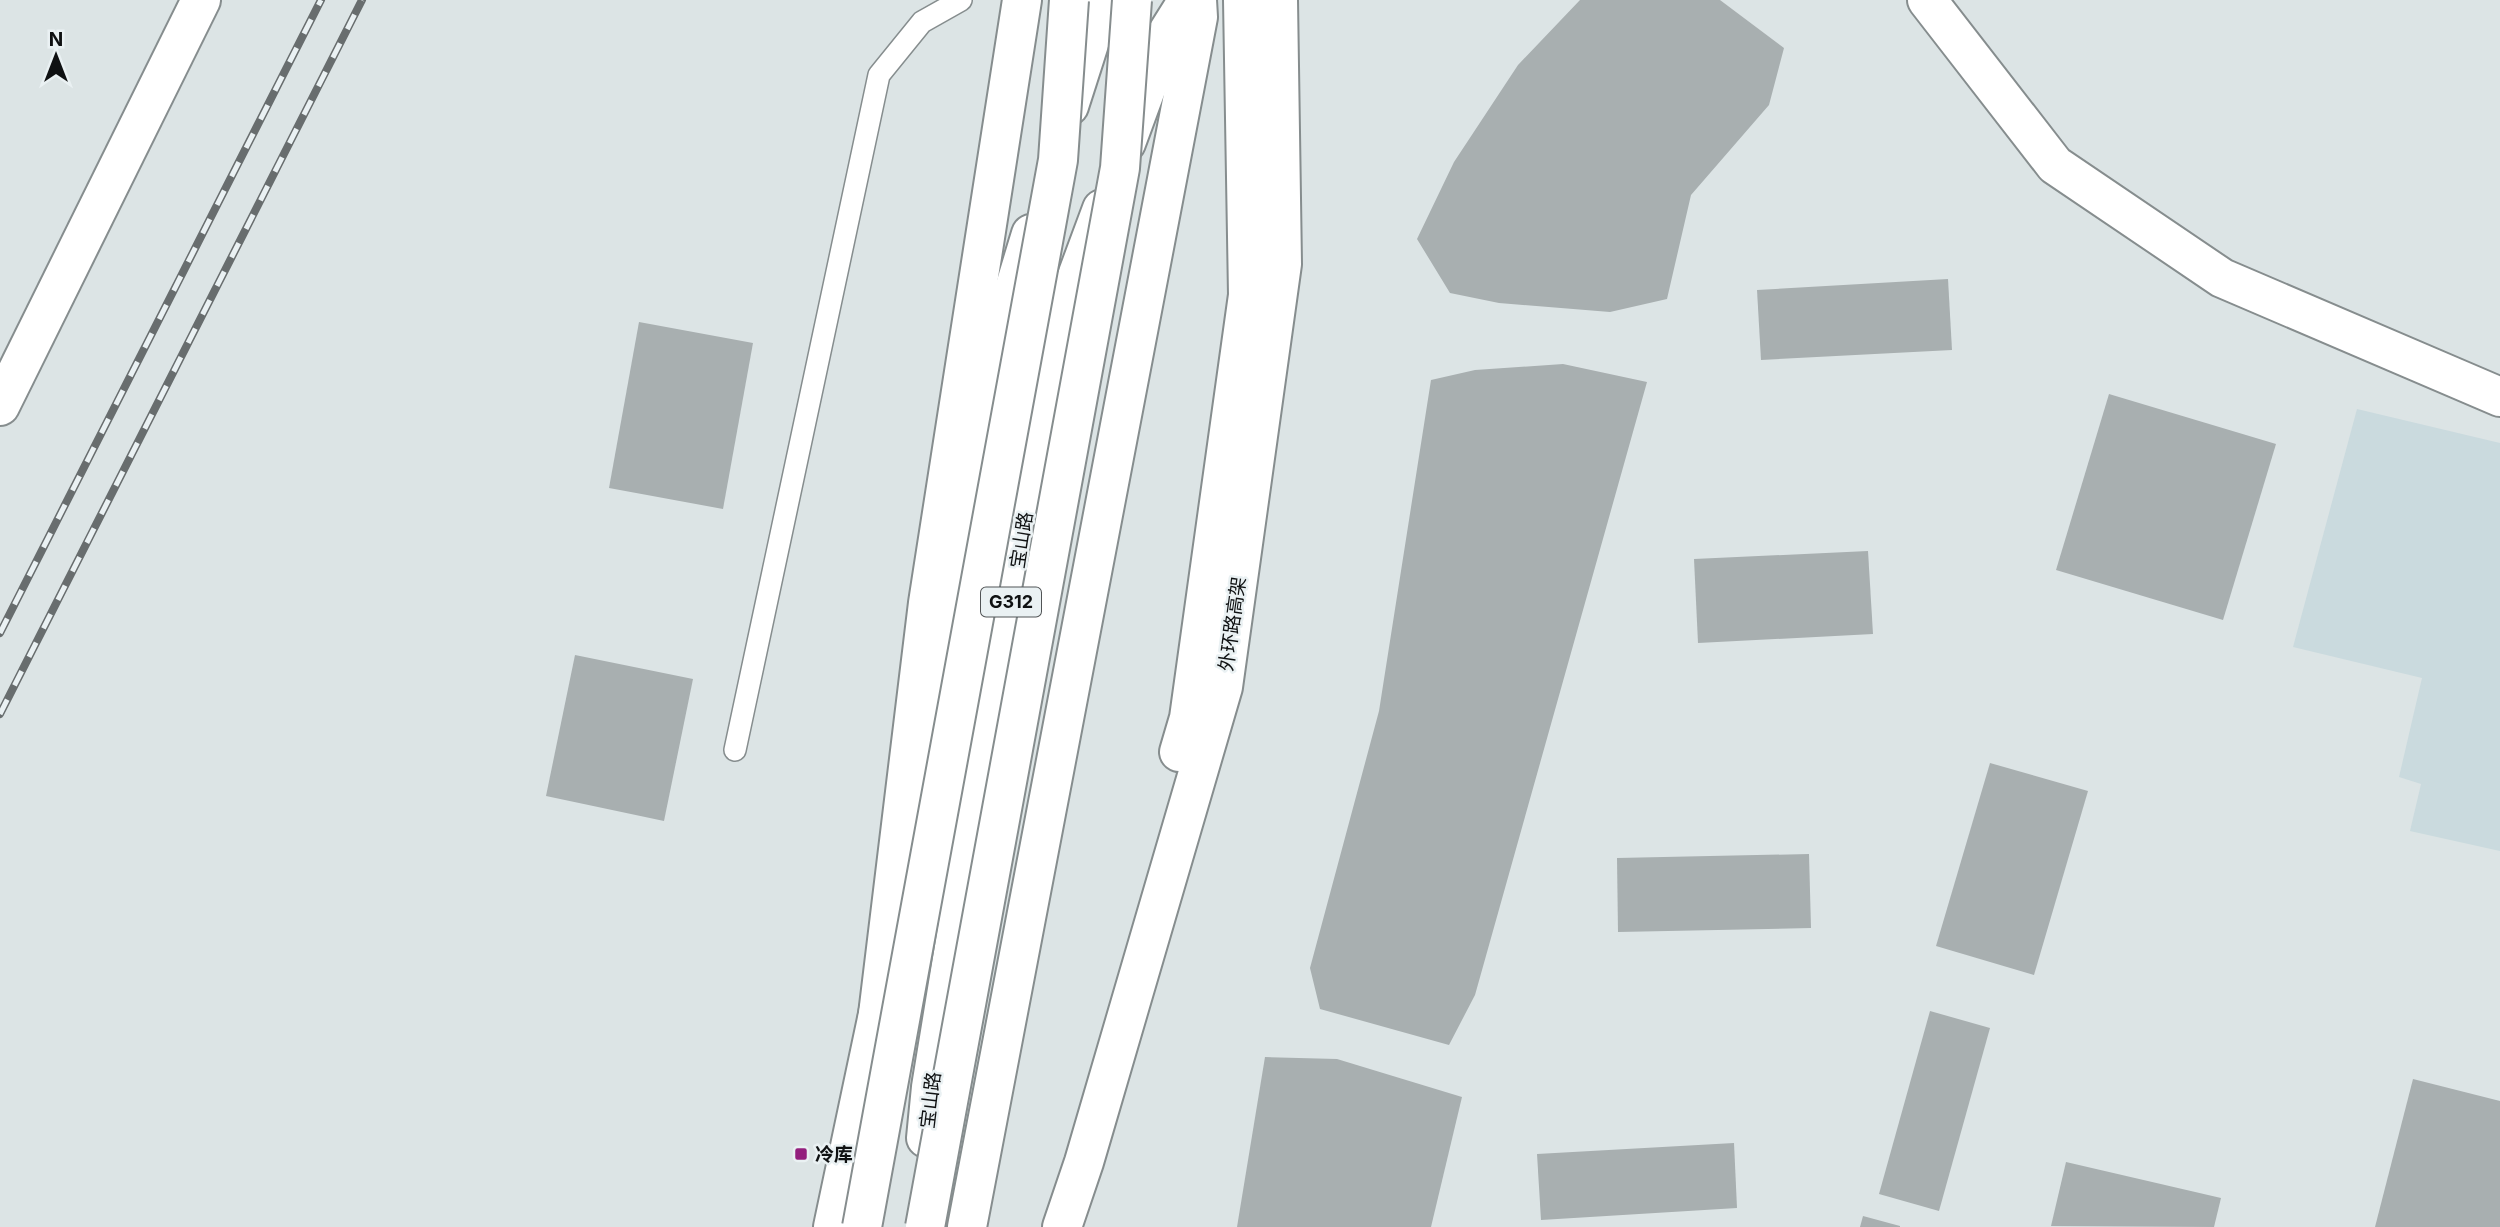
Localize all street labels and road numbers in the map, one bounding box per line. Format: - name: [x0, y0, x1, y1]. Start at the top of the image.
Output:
- street label: 宝山路: [1006, 510, 1037, 570]
- street label: 外环路高架: [1214, 575, 1250, 673]
- road number: G312: [981, 588, 1041, 616]
- street label: 宝山路: [916, 1070, 945, 1130]

